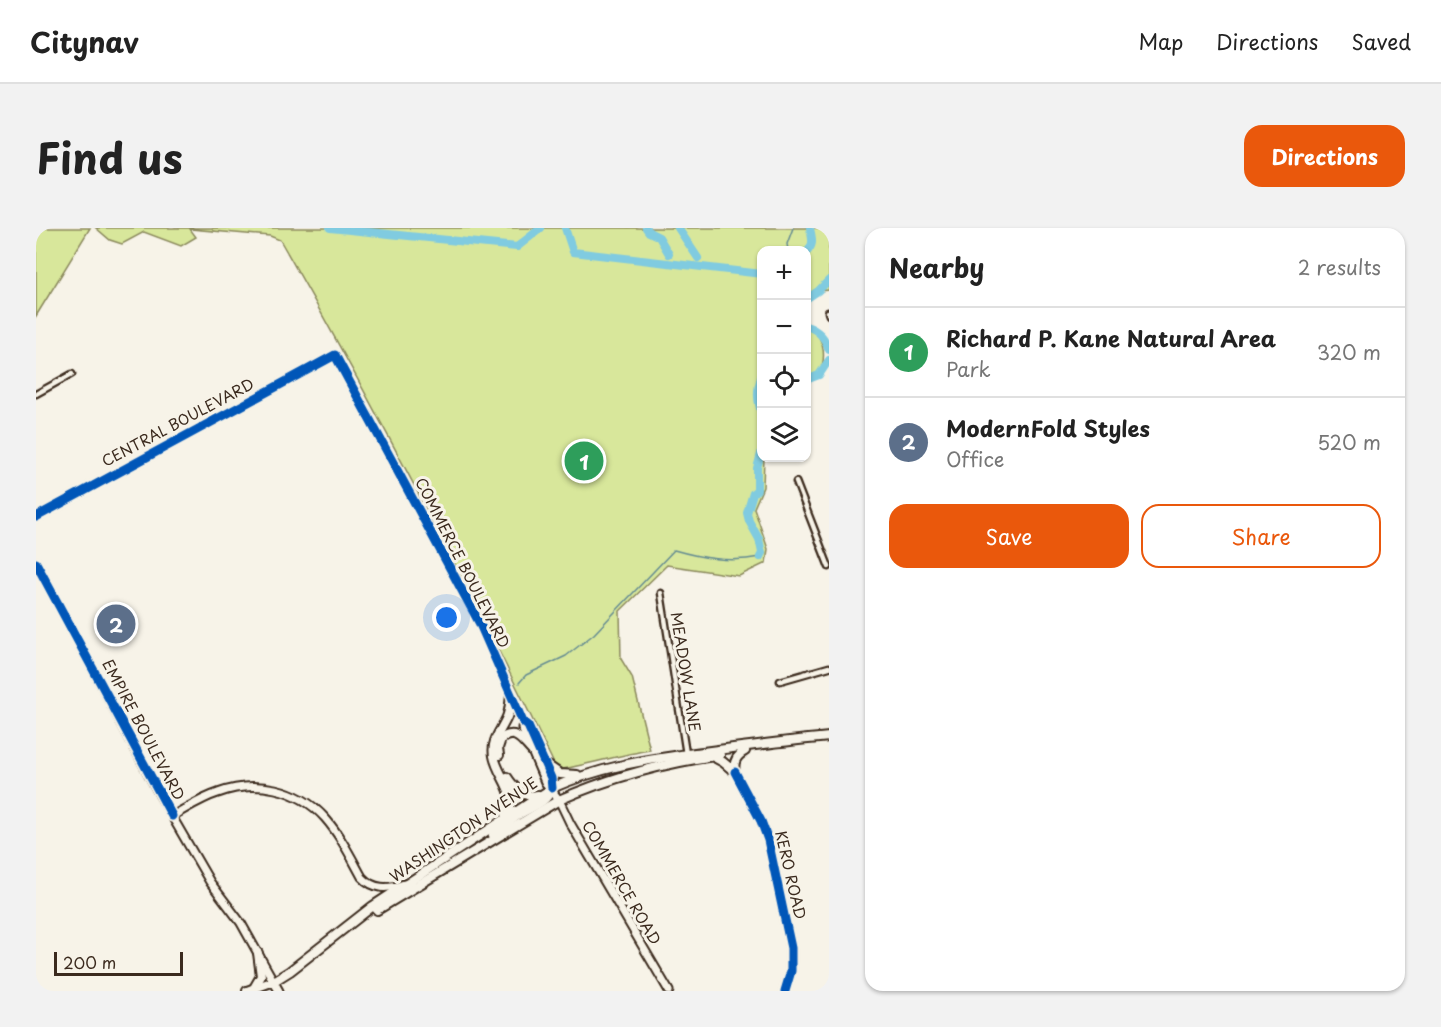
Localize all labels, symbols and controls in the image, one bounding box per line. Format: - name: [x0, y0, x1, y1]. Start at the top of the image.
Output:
- text: Citynav: [30, 20, 139, 63]
- text: Map: [1138, 25, 1183, 57]
- text: Directions: [1216, 25, 1318, 57]
- text: Saved: [1351, 25, 1411, 57]
- text: Find us: [36, 125, 183, 188]
- button: Directions: [1244, 125, 1405, 187]
- map controls: [757, 246, 811, 462]
- button: +: [757, 246, 811, 300]
- text: Nearby: [889, 248, 984, 287]
- text: 2 results: [1298, 252, 1381, 282]
- button: −: [757, 300, 811, 354]
- text: Richard P. Kane Natural Area: [946, 321, 1276, 354]
- text: 1: [904, 337, 913, 367]
- text: 320 m: [1317, 337, 1381, 367]
- button: locate: [757, 354, 811, 408]
- text: Park: [946, 354, 991, 384]
- street label: CENTRAL BOULEVARD: [97, 372, 258, 472]
- button: layers: [757, 408, 811, 462]
- text: ModernFold Styles: [946, 411, 1150, 444]
- text: 2: [901, 427, 916, 457]
- text: 520 m: [1317, 427, 1381, 457]
- pin: 1: [564, 438, 604, 484]
- text: Office: [946, 444, 1004, 474]
- street label: COMMERCE BOULEVARD: [410, 473, 516, 652]
- button: Save: [889, 504, 1129, 568]
- button: Share: [1141, 504, 1381, 568]
- pin: 2: [96, 602, 136, 646]
- your location: [432, 603, 461, 632]
- street label: MEADOW LANE: [666, 610, 707, 733]
- street label: EMPIRE BOULEVARD: [97, 655, 191, 804]
- street label: WASHINGTON AVENUE: [384, 770, 542, 887]
- street label: COMMERCE ROAD: [577, 816, 667, 949]
- street label: KERO ROAD: [770, 828, 813, 921]
- scale bar: [54, 949, 183, 976]
- text: 200 m: [63, 950, 116, 974]

